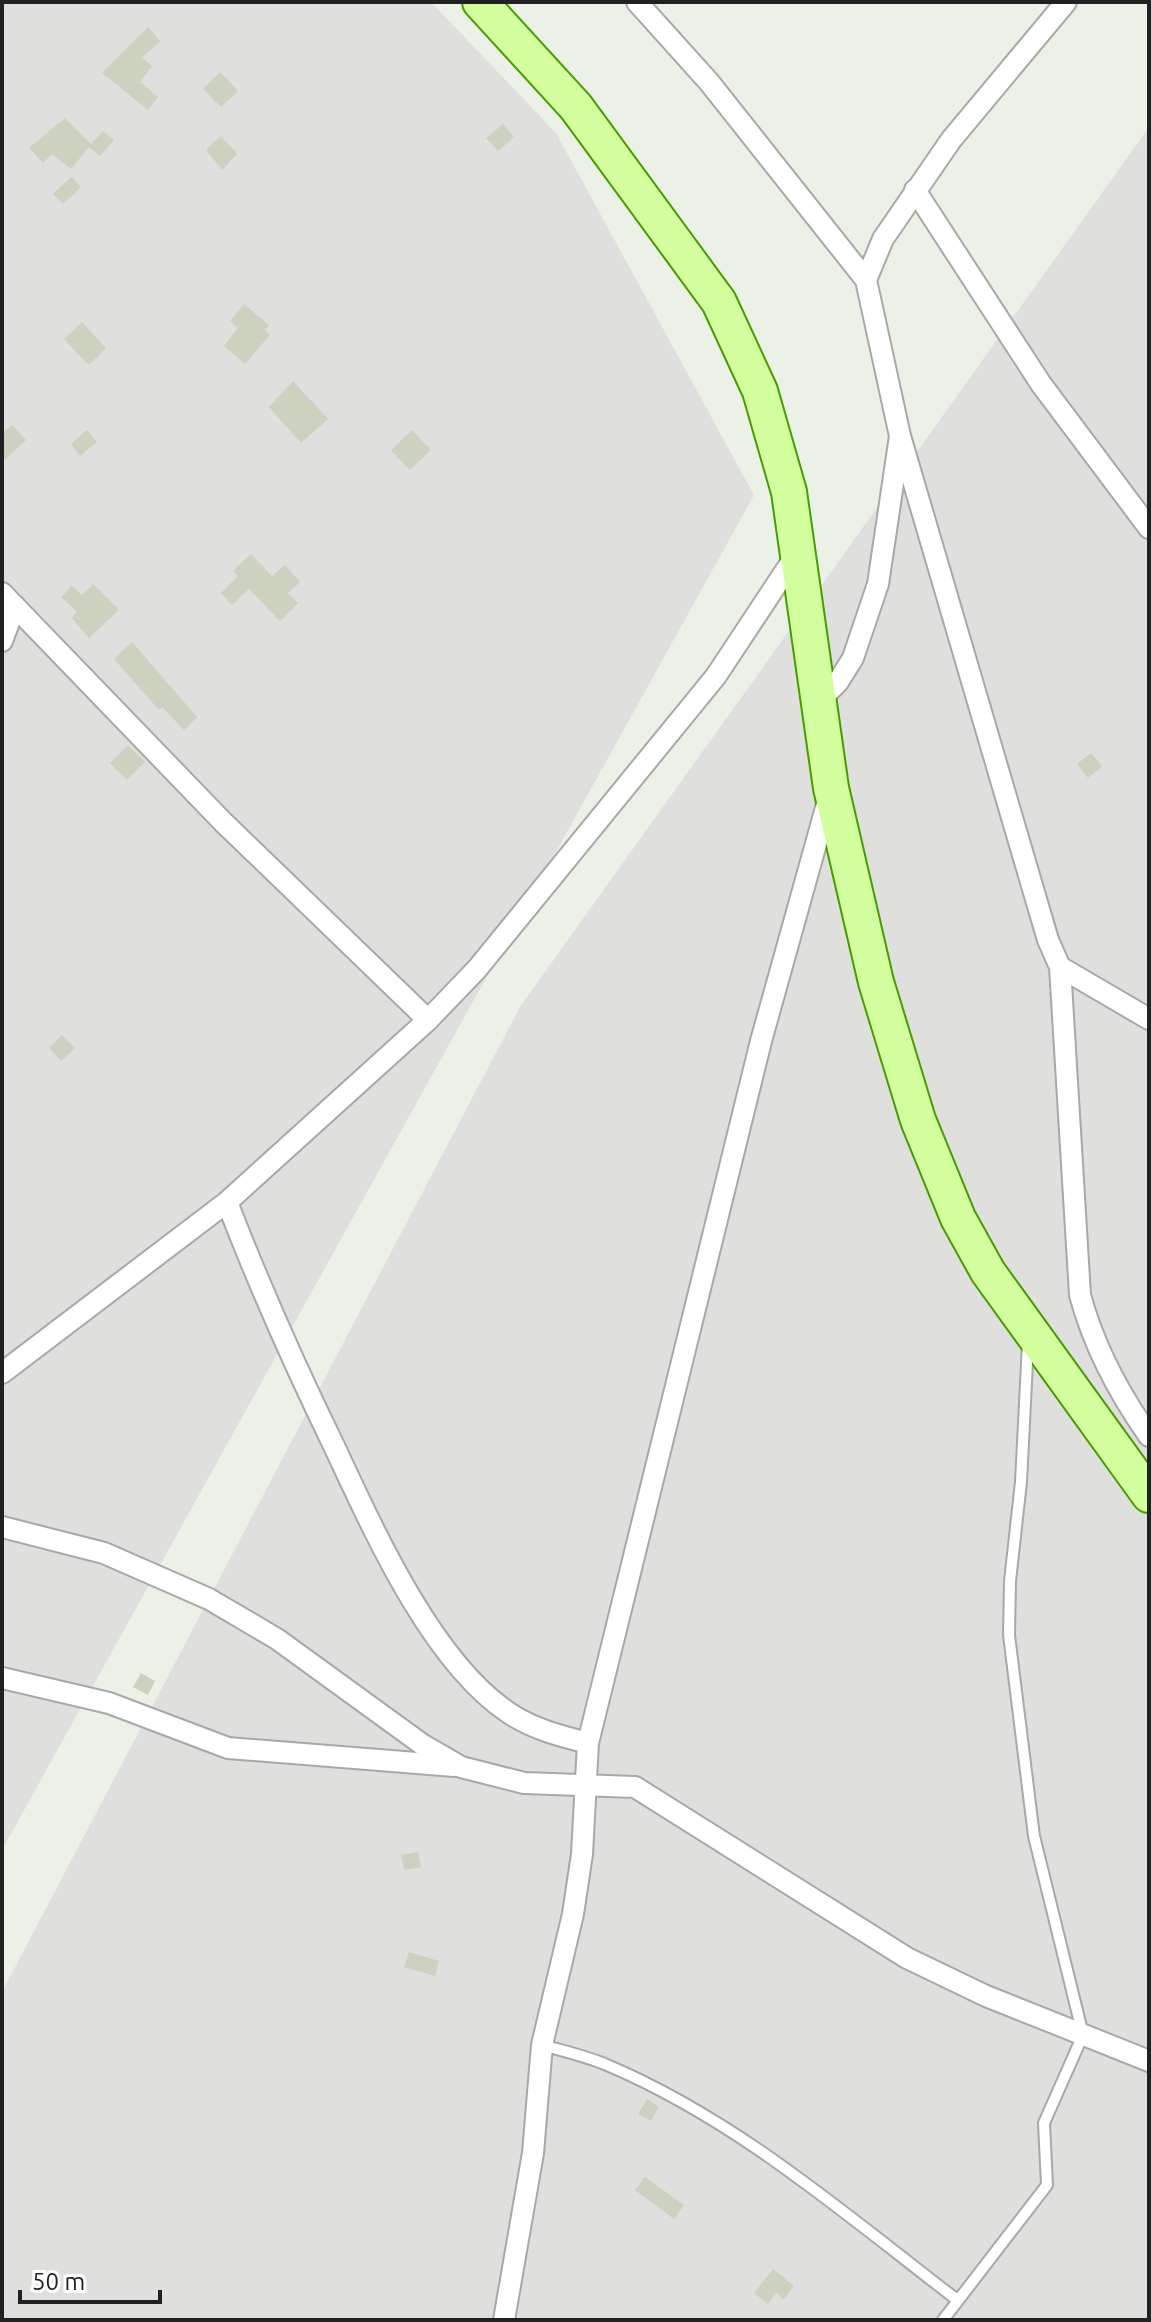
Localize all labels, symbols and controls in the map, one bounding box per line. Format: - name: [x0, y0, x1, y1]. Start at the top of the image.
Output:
- scale bar: [20, 2254, 160, 2304]
- text: 50 m: [32, 2268, 85, 2295]

